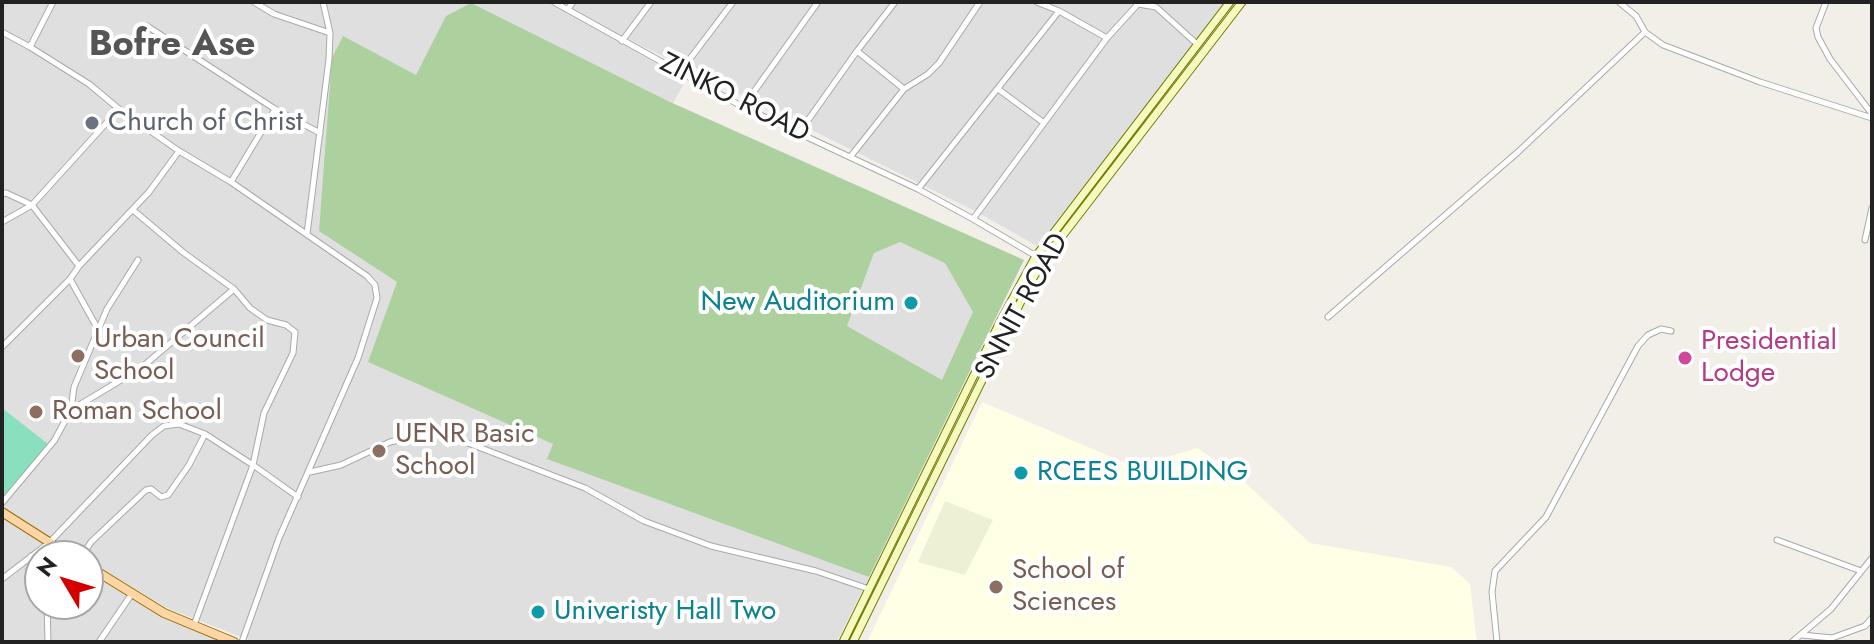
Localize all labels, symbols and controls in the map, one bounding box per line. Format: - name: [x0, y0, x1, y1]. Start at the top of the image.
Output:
- district label: Bofre Ase: [89, 24, 255, 68]
- street label: ZINKO ROAD: [654, 47, 814, 151]
- place label: Church of Christ: [108, 106, 303, 140]
- marker: Church of Christ: [83, 114, 101, 132]
- street label: SNNIT ROAD: [969, 228, 1077, 386]
- place label: New Auditorium: [701, 286, 895, 320]
- marker: New Auditorium: [902, 294, 920, 312]
- place label: Urban Council School: [94, 323, 265, 389]
- place label: Presidential Lodge: [1701, 325, 1837, 391]
- marker: Urban Council School: [69, 347, 87, 365]
- marker: Presidential Lodge: [1676, 349, 1694, 367]
- place label: Roman School: [52, 395, 222, 429]
- marker: Roman School: [27, 403, 45, 421]
- place label: UENR Basic School: [395, 418, 535, 484]
- marker: UENR Basic School: [370, 442, 388, 460]
- place label: RCEES BUILDING: [1037, 456, 1248, 490]
- marker: RCEES BUILDING: [1012, 464, 1030, 482]
- north arrow: [24, 540, 104, 620]
- text: N: [29, 550, 65, 583]
- place label: School of Sciences: [1012, 554, 1124, 620]
- marker: School of Sciences: [987, 578, 1005, 596]
- place label: Univeristy Hall Two: [554, 595, 776, 629]
- marker: Univeristy Hall Two: [529, 603, 547, 621]

